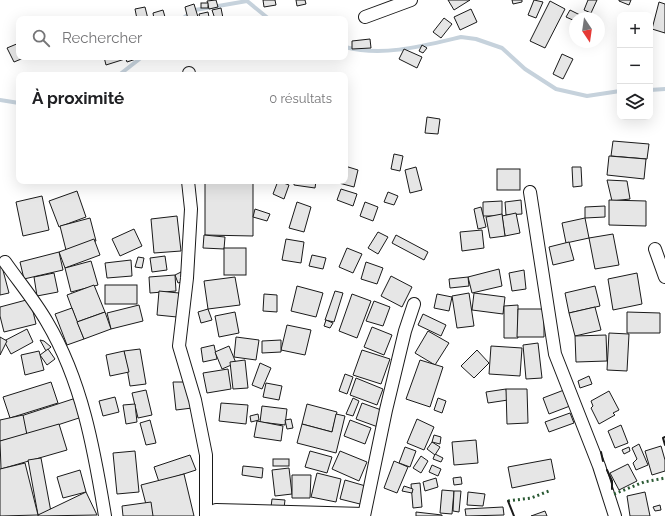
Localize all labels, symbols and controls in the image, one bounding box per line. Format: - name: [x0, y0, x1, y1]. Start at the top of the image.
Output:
- north arrow: [569, 12, 605, 48]
- map controls: [617, 12, 653, 120]
- button: +: [617, 12, 653, 48]
- search box: [16, 16, 348, 60]
- icon: search: [30, 27, 52, 49]
- text: Rechercher: [62, 29, 142, 47]
- button: −: [617, 48, 653, 84]
- button: layers: [617, 84, 653, 120]
- text: À proximité: [32, 88, 124, 108]
- text: 0 résultats: [269, 91, 332, 106]

